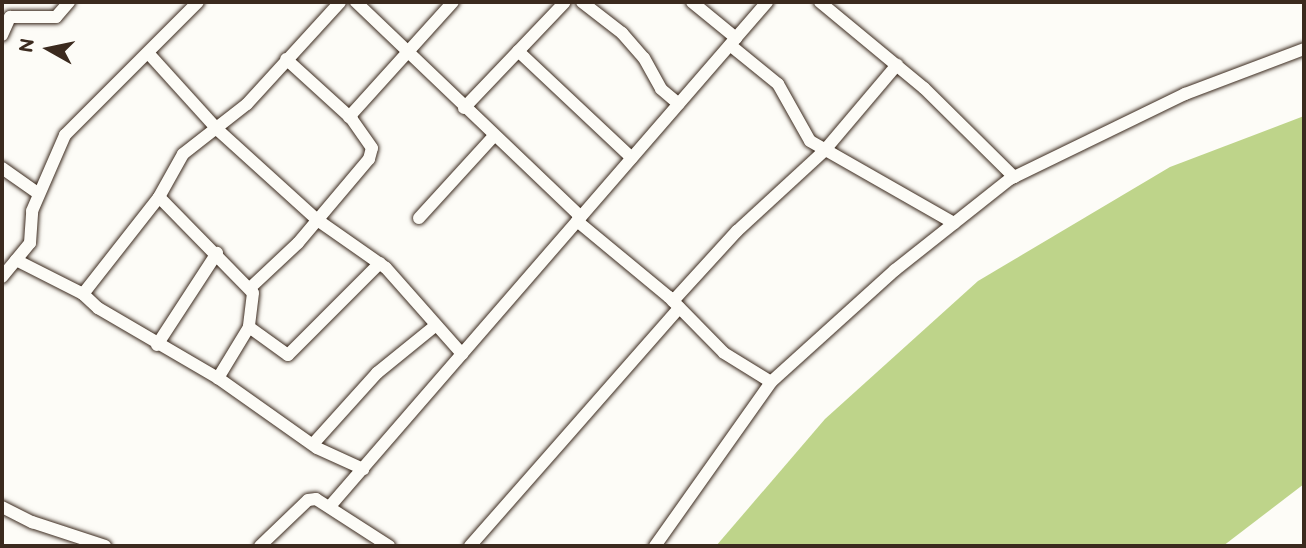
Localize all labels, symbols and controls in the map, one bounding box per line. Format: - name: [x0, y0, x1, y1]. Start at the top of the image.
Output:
- north arrow: [14, 14, 84, 84]
- text: N: [15, 37, 40, 54]

